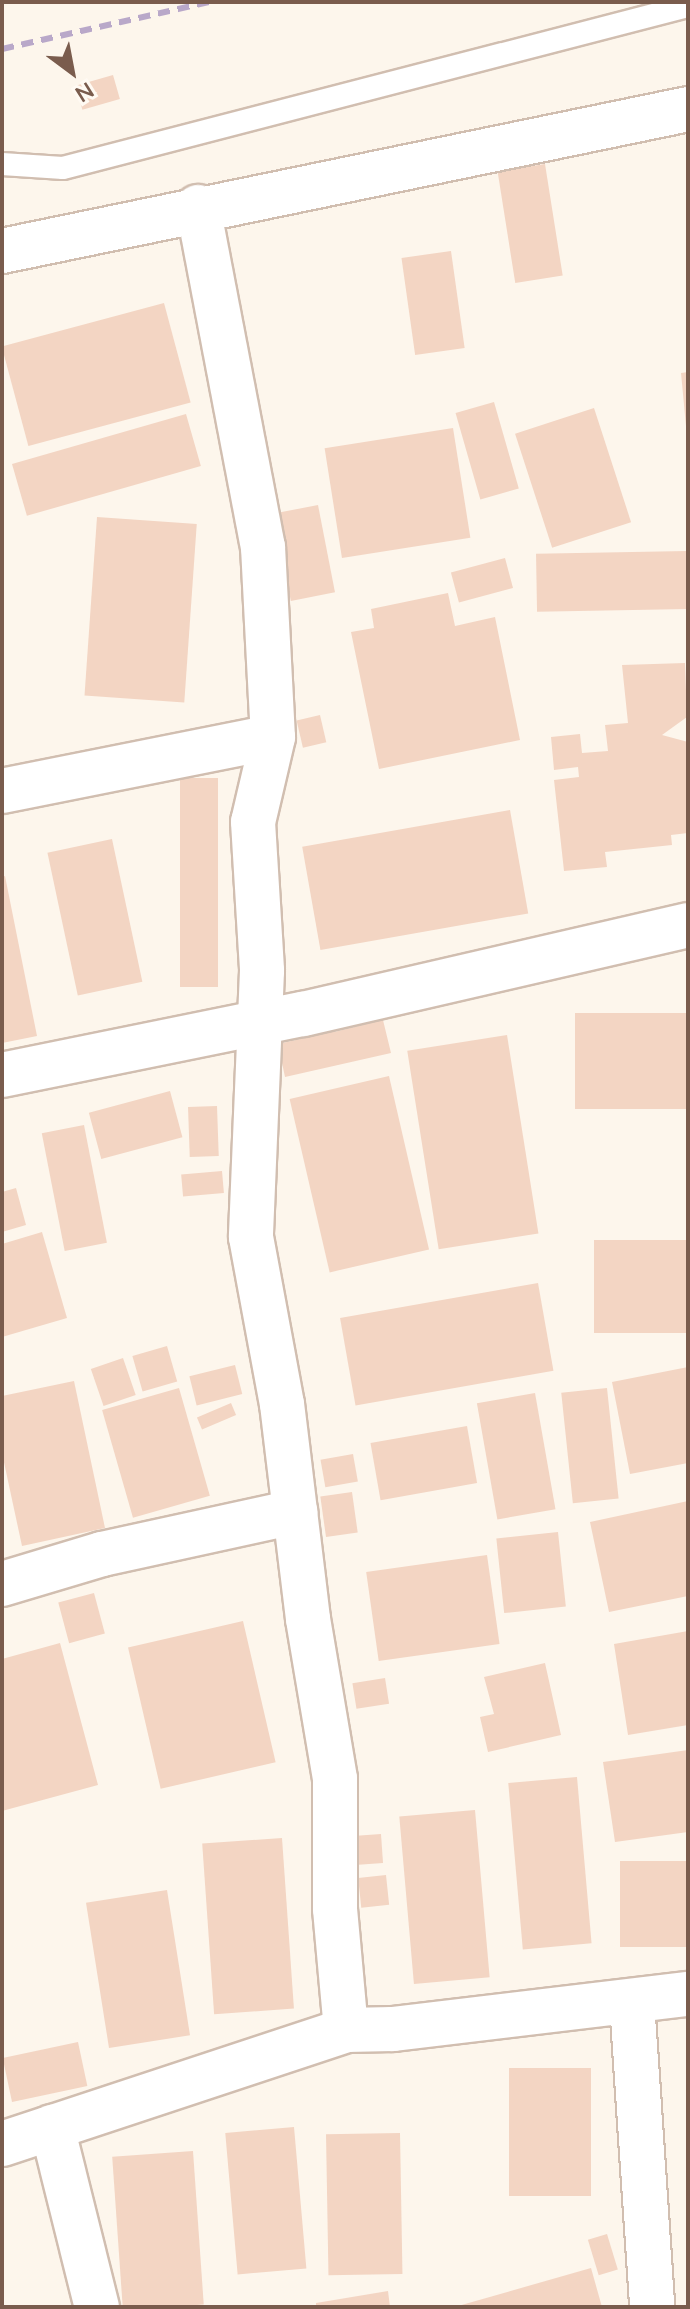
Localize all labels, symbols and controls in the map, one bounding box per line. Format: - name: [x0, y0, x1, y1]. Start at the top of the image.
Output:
- north arrow: [32, 32, 112, 112]
- text: N: [70, 76, 99, 109]

